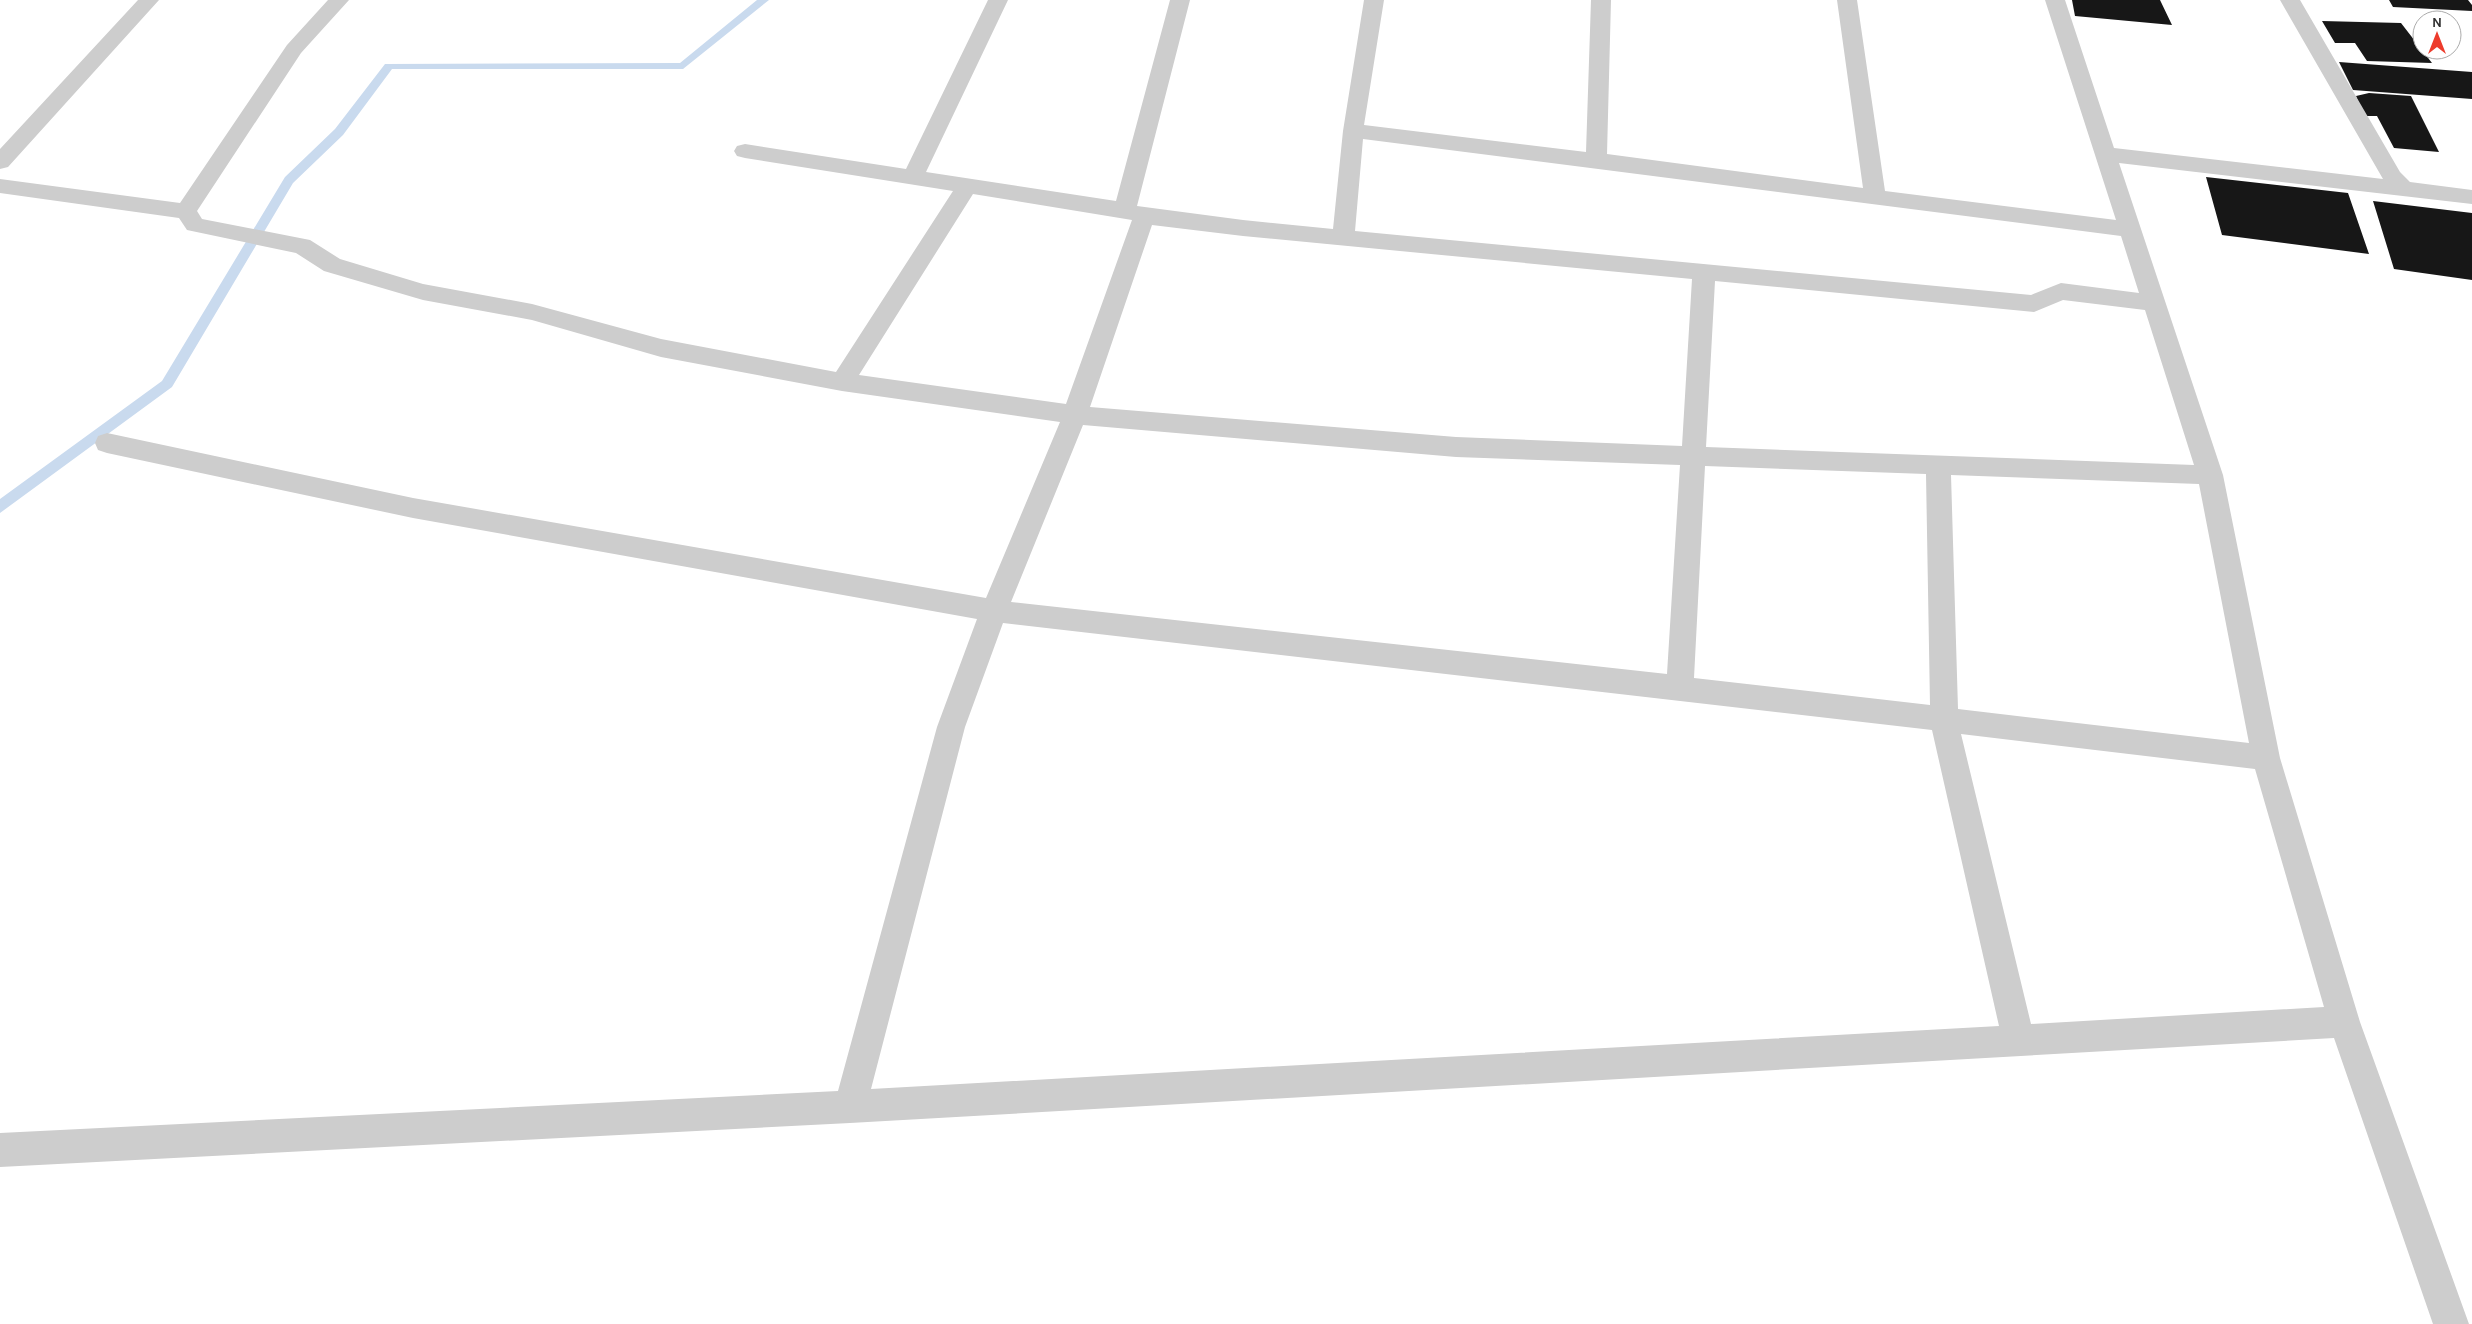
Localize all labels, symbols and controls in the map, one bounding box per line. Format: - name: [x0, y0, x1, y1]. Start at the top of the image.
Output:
- north arrow: [2412, 10, 2462, 60]
- text: N: [2432, 14, 2442, 31]

